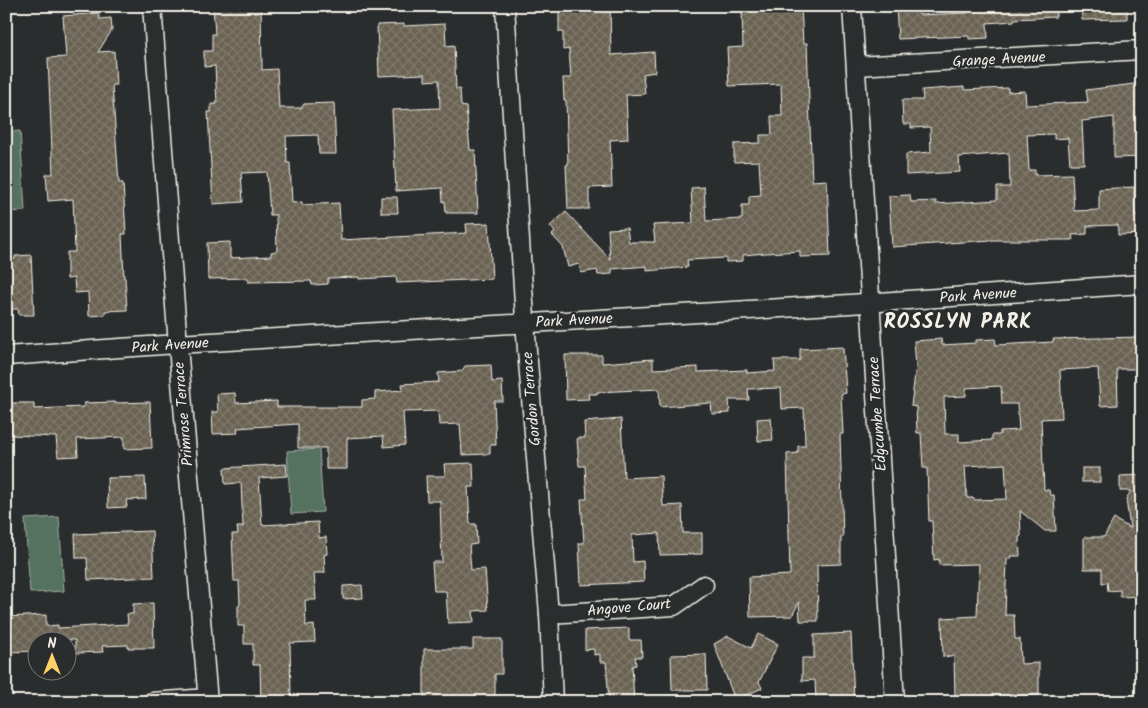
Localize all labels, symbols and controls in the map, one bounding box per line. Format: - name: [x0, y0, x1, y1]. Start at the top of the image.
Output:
- street label: Grange Avenue: [952, 46, 1046, 74]
- street label: Park Avenue: [939, 281, 1018, 311]
- street label: Park Avenue: [535, 307, 614, 335]
- district label: ROSSLYN PARK: [884, 307, 1032, 339]
- street label: Park Avenue: [131, 331, 210, 361]
- street label: Gordon Terrace: [516, 351, 548, 447]
- street label: Edgcumbe Terrace: [862, 355, 894, 472]
- street label: Primrose Terrace: [167, 360, 201, 467]
- street label: Angove Court: [586, 592, 672, 624]
- north arrow: [28, 630, 78, 680]
- text: N: [48, 633, 57, 655]

